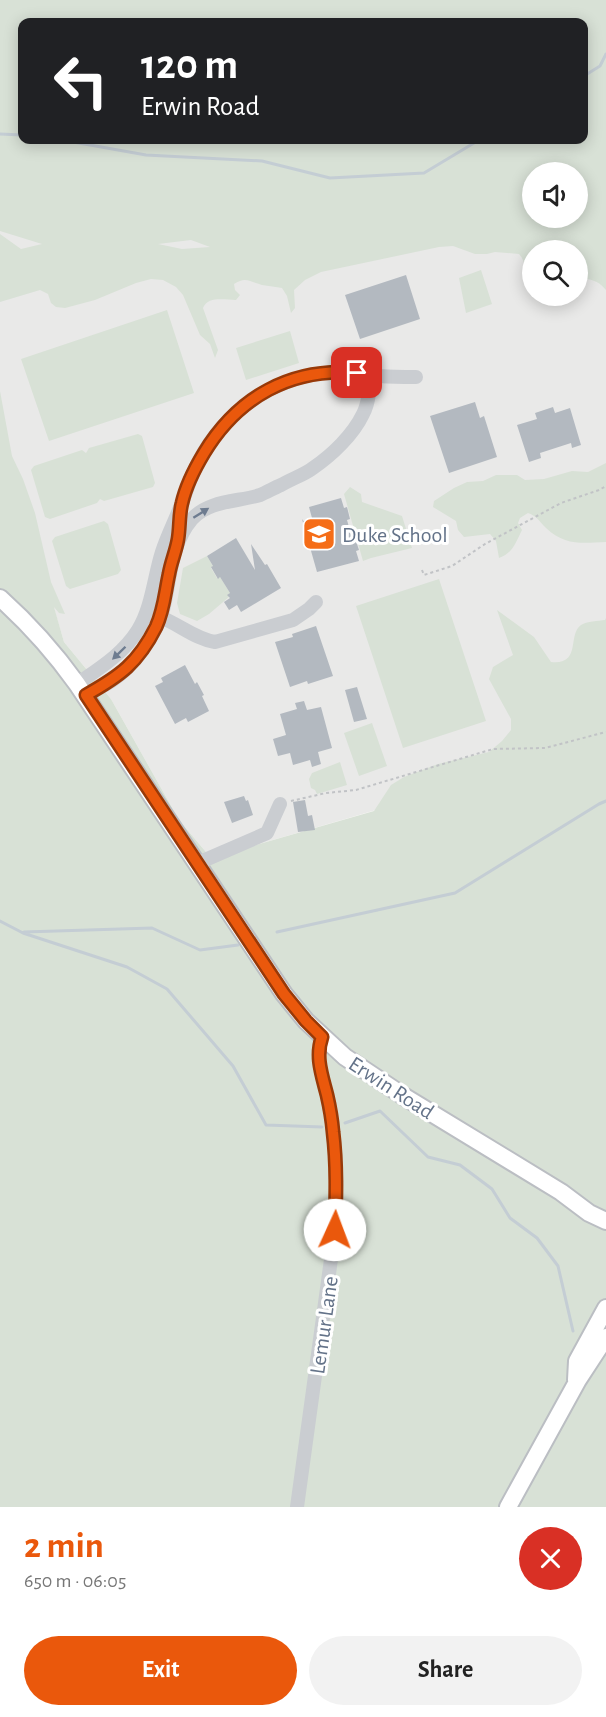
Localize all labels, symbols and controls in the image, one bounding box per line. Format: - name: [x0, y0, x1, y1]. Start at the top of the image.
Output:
- icon: left: [42, 42, 120, 120]
- text: 120 m: [141, 44, 238, 86]
- text: Erwin Road: [141, 93, 260, 120]
- map controls: [522, 162, 588, 306]
- button: sound: [522, 162, 588, 228]
- button: search: [522, 240, 588, 306]
- pin: [331, 347, 382, 398]
- icon: arrive: [340, 356, 373, 389]
- one-way arrow: [193, 508, 209, 519]
- school or university icon: Duke School: [301, 516, 337, 552]
- place label: Duke School: [342, 524, 448, 546]
- one-way arrow: [111, 646, 126, 660]
- street label: Erwin Road: [345, 1052, 438, 1123]
- position arrow: [303, 1198, 367, 1262]
- street label: Lemur Lane: [306, 1275, 342, 1376]
- button: close: [519, 1527, 582, 1590]
- text: 2 min: [24, 1528, 104, 1564]
- text: 650 m · 06:05: [24, 1571, 126, 1591]
- button: Exit: [24, 1636, 297, 1705]
- button: Share: [309, 1636, 582, 1705]

